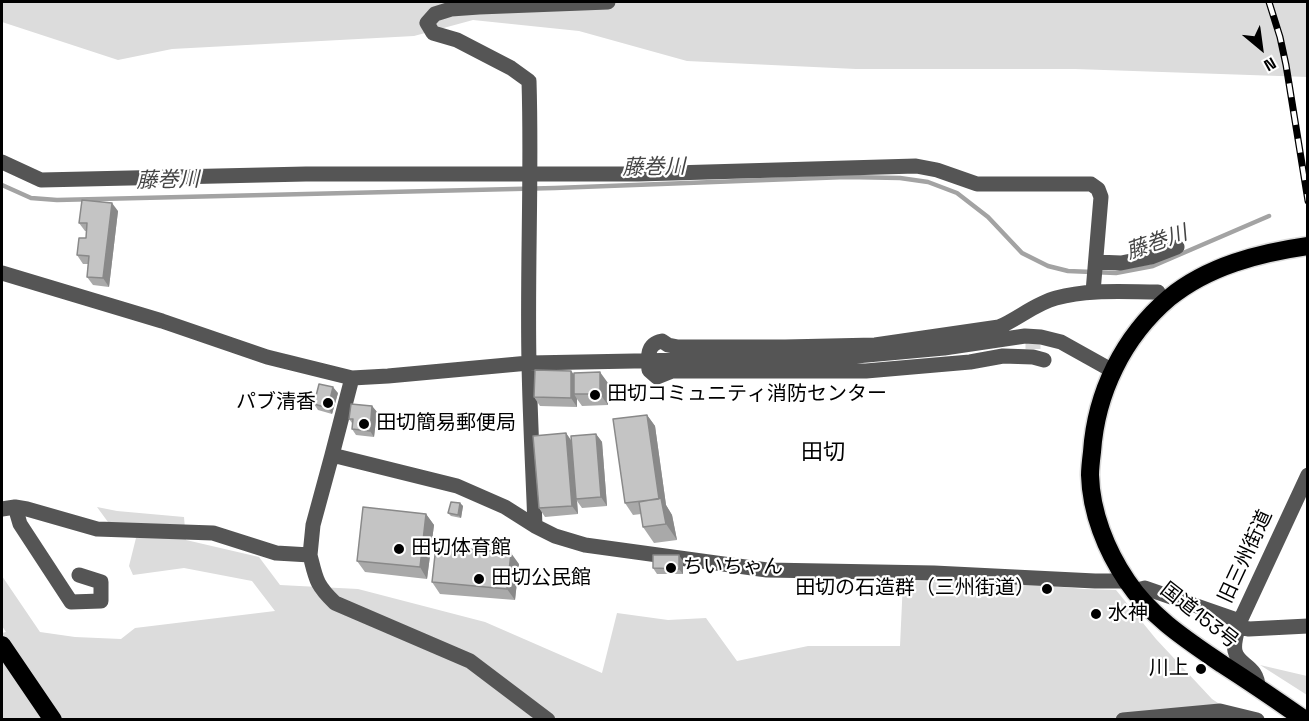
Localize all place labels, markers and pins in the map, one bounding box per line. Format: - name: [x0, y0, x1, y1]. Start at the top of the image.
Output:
- place label: 田切コミュニティ消防センター: [607, 383, 887, 407]
- marker: 田切コミュニティ消防センター: [588, 388, 602, 402]
- place label: パブ清香: [236, 391, 316, 415]
- marker: パブ清香: [321, 396, 335, 410]
- place label: 田切簡易郵便局: [376, 412, 516, 436]
- marker: 田切簡易郵便局: [357, 417, 371, 431]
- place label: 田切体育館: [411, 537, 511, 561]
- marker: 田切体育館: [392, 542, 406, 556]
- place label: ちいちゃん: [683, 556, 783, 580]
- marker: ちいちゃん: [664, 561, 678, 575]
- place label: 田切公民館: [491, 567, 591, 591]
- marker: 田切公民館: [472, 572, 486, 586]
- place label: 田切の石造群（三州街道）: [795, 577, 1035, 601]
- marker: 田切の石造群（三州街道）: [1040, 582, 1054, 596]
- place label: 水神: [1108, 602, 1148, 626]
- marker: 水神: [1089, 607, 1103, 621]
- place label: 川上: [1149, 657, 1189, 681]
- marker: 川上: [1194, 662, 1208, 676]

